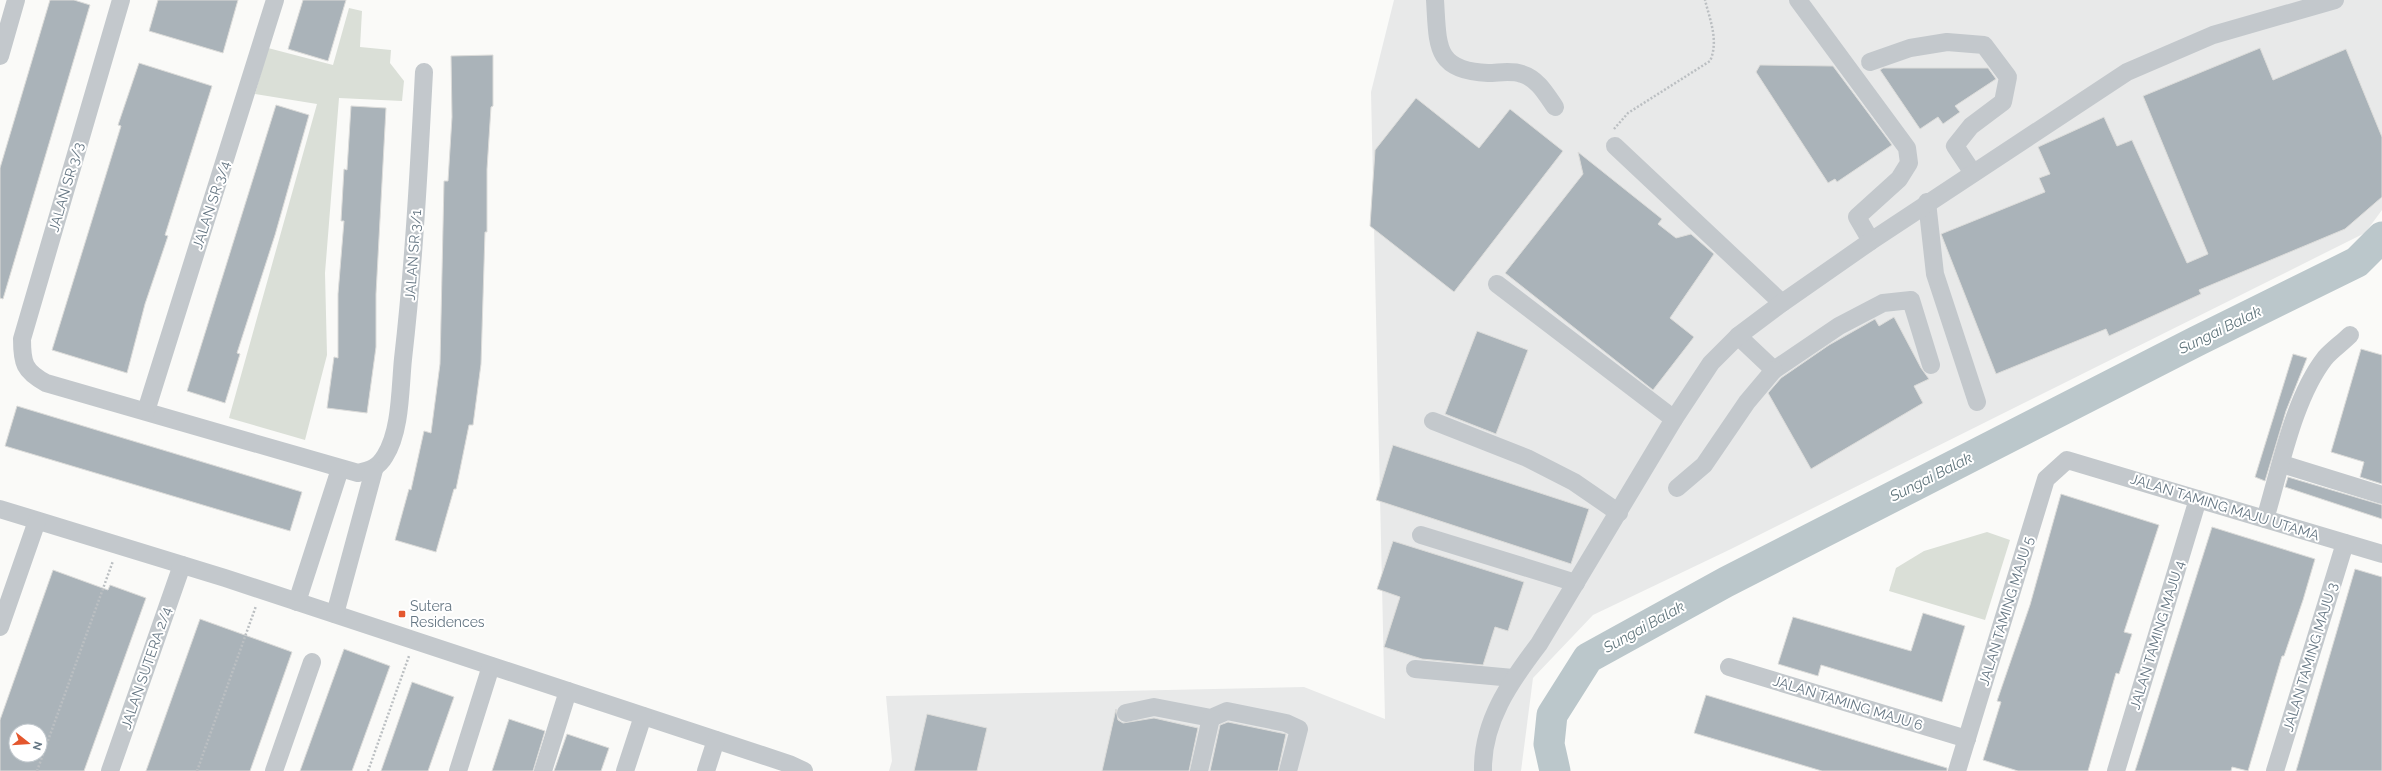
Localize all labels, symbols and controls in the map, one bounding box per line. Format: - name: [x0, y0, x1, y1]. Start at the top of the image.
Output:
- street label: JALAN SR 3/3: [46, 140, 86, 234]
- street label: JALAN SR 3/4: [189, 159, 233, 251]
- street label: JALAN SR 3/1: [402, 209, 424, 301]
- water label: Sungai Balak: [2175, 302, 2264, 358]
- water label: Sungai Balak: [1886, 449, 1975, 506]
- street label: JALAN TAMING MAJU UTAMA: [2129, 471, 2322, 544]
- street label: JALAN TAMING MAJU 5: [1976, 534, 2036, 687]
- street label: JALAN TAMING MAJU 4: [2127, 558, 2187, 711]
- street label: JALAN TAMING MAJU 3: [2280, 581, 2340, 733]
- water label: Sungai Balak: [1599, 597, 1688, 657]
- place label: Sutera Residences: [410, 598, 485, 630]
- street label: JALAN SUTERA 2/4: [118, 605, 175, 731]
- marker: Sutera Residences: [397, 609, 407, 619]
- street label: JALAN TAMING MAJU 6: [1771, 673, 1925, 733]
- north arrow: [8, 723, 48, 763]
- text: N: [30, 740, 45, 752]

